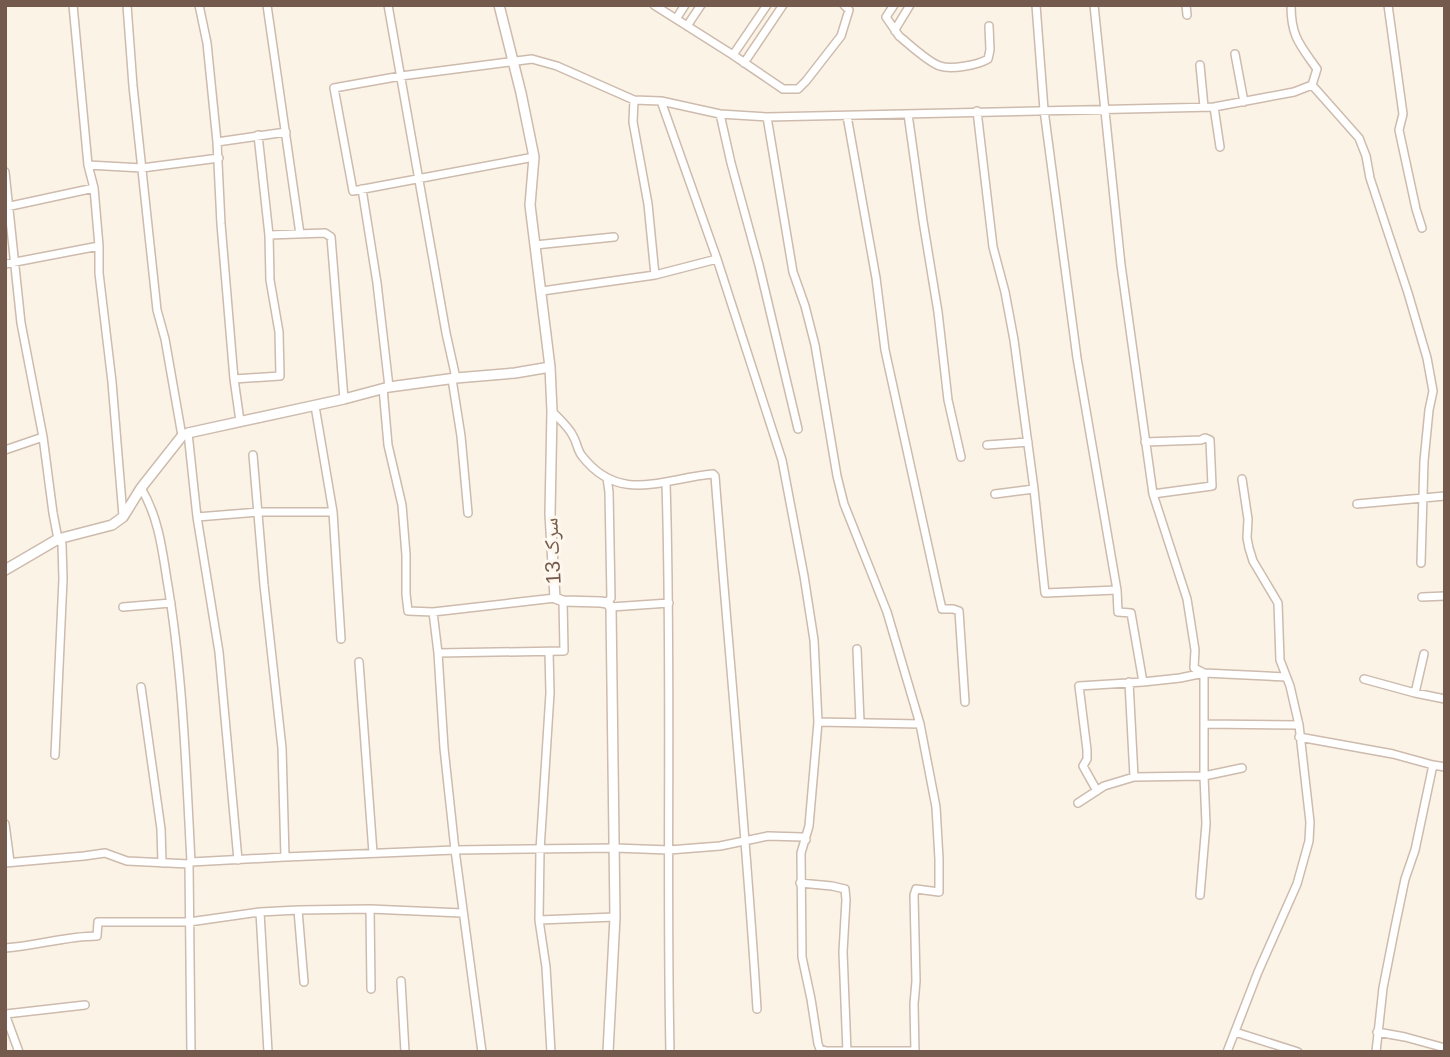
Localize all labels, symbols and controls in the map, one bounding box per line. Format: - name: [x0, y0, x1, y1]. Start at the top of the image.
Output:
- street label: سرک 13: [538, 517, 565, 585]

